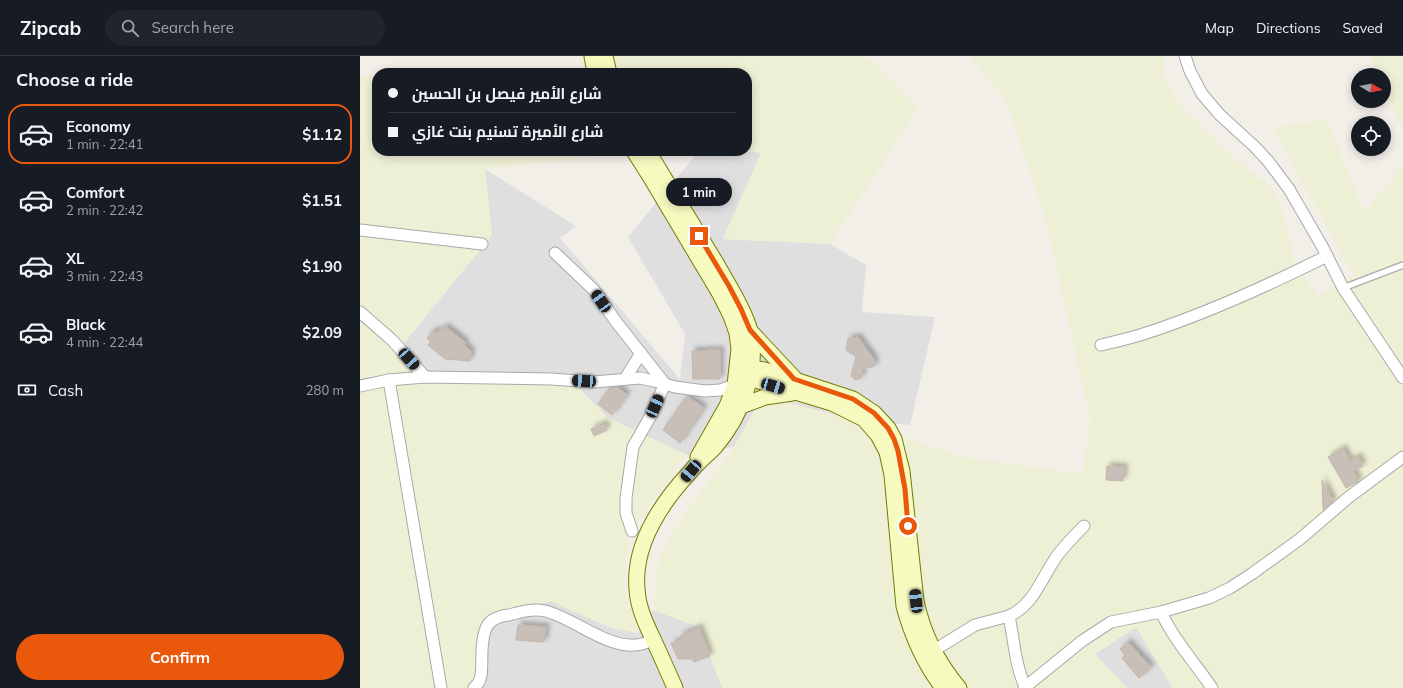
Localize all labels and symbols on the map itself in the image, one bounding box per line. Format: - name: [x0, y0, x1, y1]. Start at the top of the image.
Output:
- north arrow: [1351, 68, 1391, 108]
- callout: 1 min: [666, 178, 732, 206]
- route end: [690, 227, 708, 245]
- car: [589, 288, 613, 314]
- car: [397, 346, 421, 372]
- car: [572, 374, 596, 388]
- car: [760, 377, 786, 395]
- car: [645, 393, 665, 419]
- car: [679, 458, 703, 484]
- route start: [899, 517, 917, 535]
- car: [909, 588, 923, 614]

